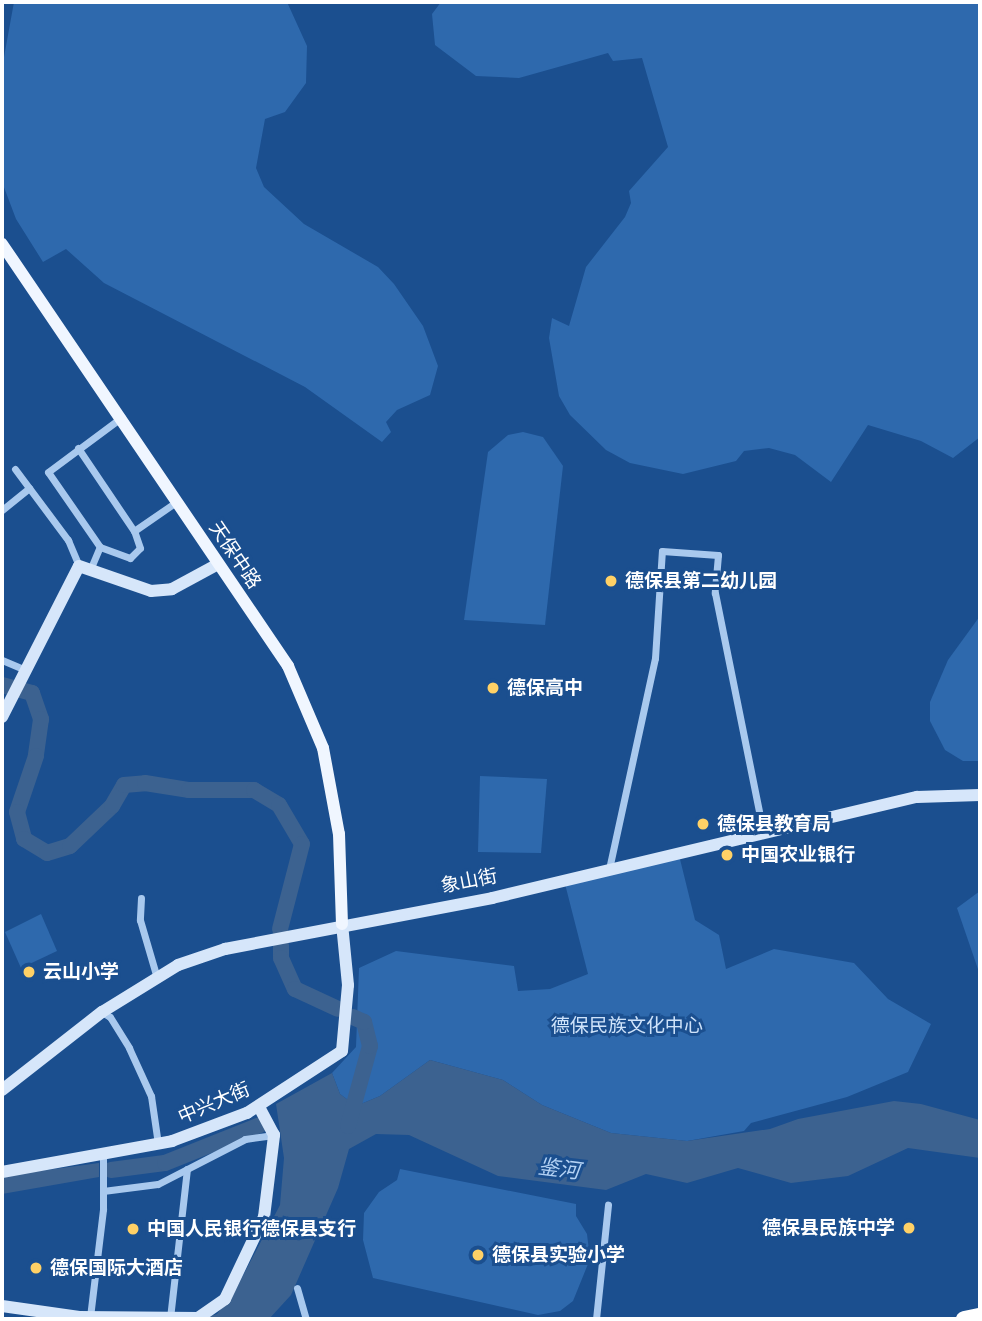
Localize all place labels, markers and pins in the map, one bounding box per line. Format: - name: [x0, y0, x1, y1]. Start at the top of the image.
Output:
- place label: 德保县第二幼儿园: [625, 570, 777, 592]
- marker: 德保县第二幼儿园: [603, 573, 619, 589]
- place label: 德保高中: [507, 677, 583, 699]
- marker: 德保高中: [485, 680, 501, 696]
- place label: 德保县教育局: [717, 813, 831, 835]
- marker: 德保县教育局: [695, 816, 711, 832]
- place label: 中国农业银行: [741, 844, 855, 866]
- marker: 中国农业银行: [719, 847, 735, 863]
- place label: 云山小学: [43, 961, 119, 983]
- marker: 云山小学: [21, 964, 37, 980]
- place label: 德保县民族中学: [762, 1217, 895, 1239]
- place label: 中国人民银行德保县支行: [147, 1218, 356, 1240]
- marker: 德保县民族中学: [901, 1220, 917, 1236]
- marker: 中国人民银行德保县支行: [125, 1221, 141, 1237]
- place label: 德保县实验小学: [492, 1244, 625, 1266]
- marker: 德保县实验小学: [470, 1247, 486, 1263]
- place label: 德保国际大酒店: [50, 1257, 183, 1279]
- marker: 德保国际大酒店: [28, 1260, 44, 1276]

